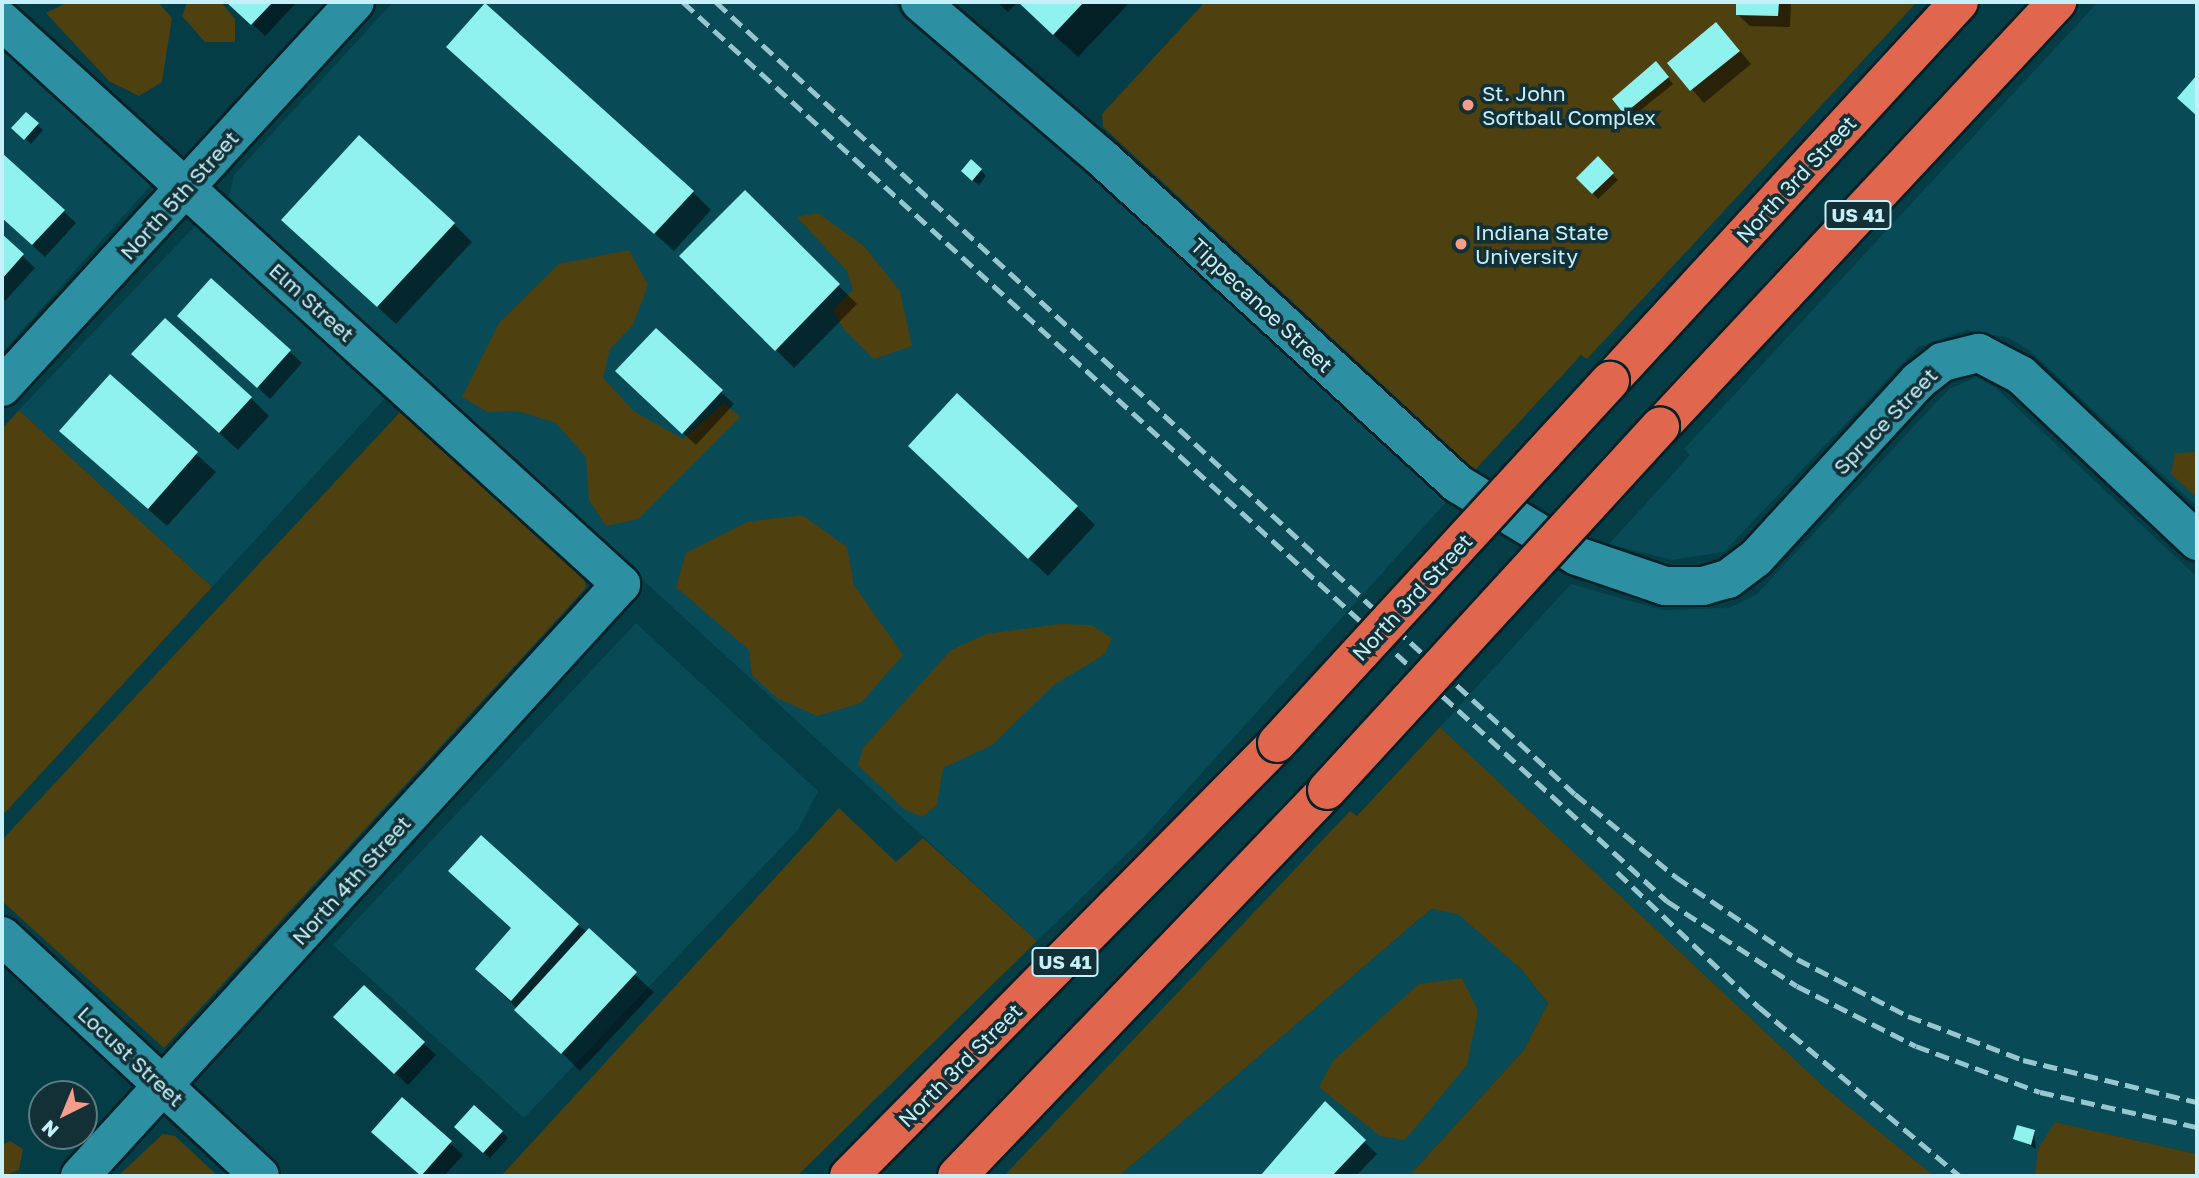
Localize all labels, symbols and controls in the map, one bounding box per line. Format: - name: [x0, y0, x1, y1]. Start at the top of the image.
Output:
- place label: St. John Softball Complex: [1482, 80, 1656, 130]
- marker: St. John Softball Complex: [1460, 97, 1476, 113]
- street label: North 3rd Street: [1731, 110, 1861, 248]
- street label: North 5th Street: [115, 125, 243, 265]
- road number: US 41: [1823, 200, 1893, 230]
- place label: Indiana State University: [1475, 219, 1609, 269]
- street label: Tippecanoe Street: [1186, 233, 1338, 377]
- marker: Indiana State University: [1453, 236, 1469, 252]
- street label: Elm Street: [264, 257, 360, 347]
- street label: Spruce Street: [1828, 363, 1942, 479]
- street label: North 3rd Street: [1347, 528, 1477, 666]
- street label: North 4th Street: [286, 810, 416, 950]
- road number: US 41: [1030, 946, 1100, 978]
- street label: North 3rd Street: [893, 998, 1027, 1132]
- street label: Locust Street: [73, 1001, 189, 1111]
- north arrow: [28, 1080, 98, 1150]
- text: N: [37, 1116, 63, 1143]

